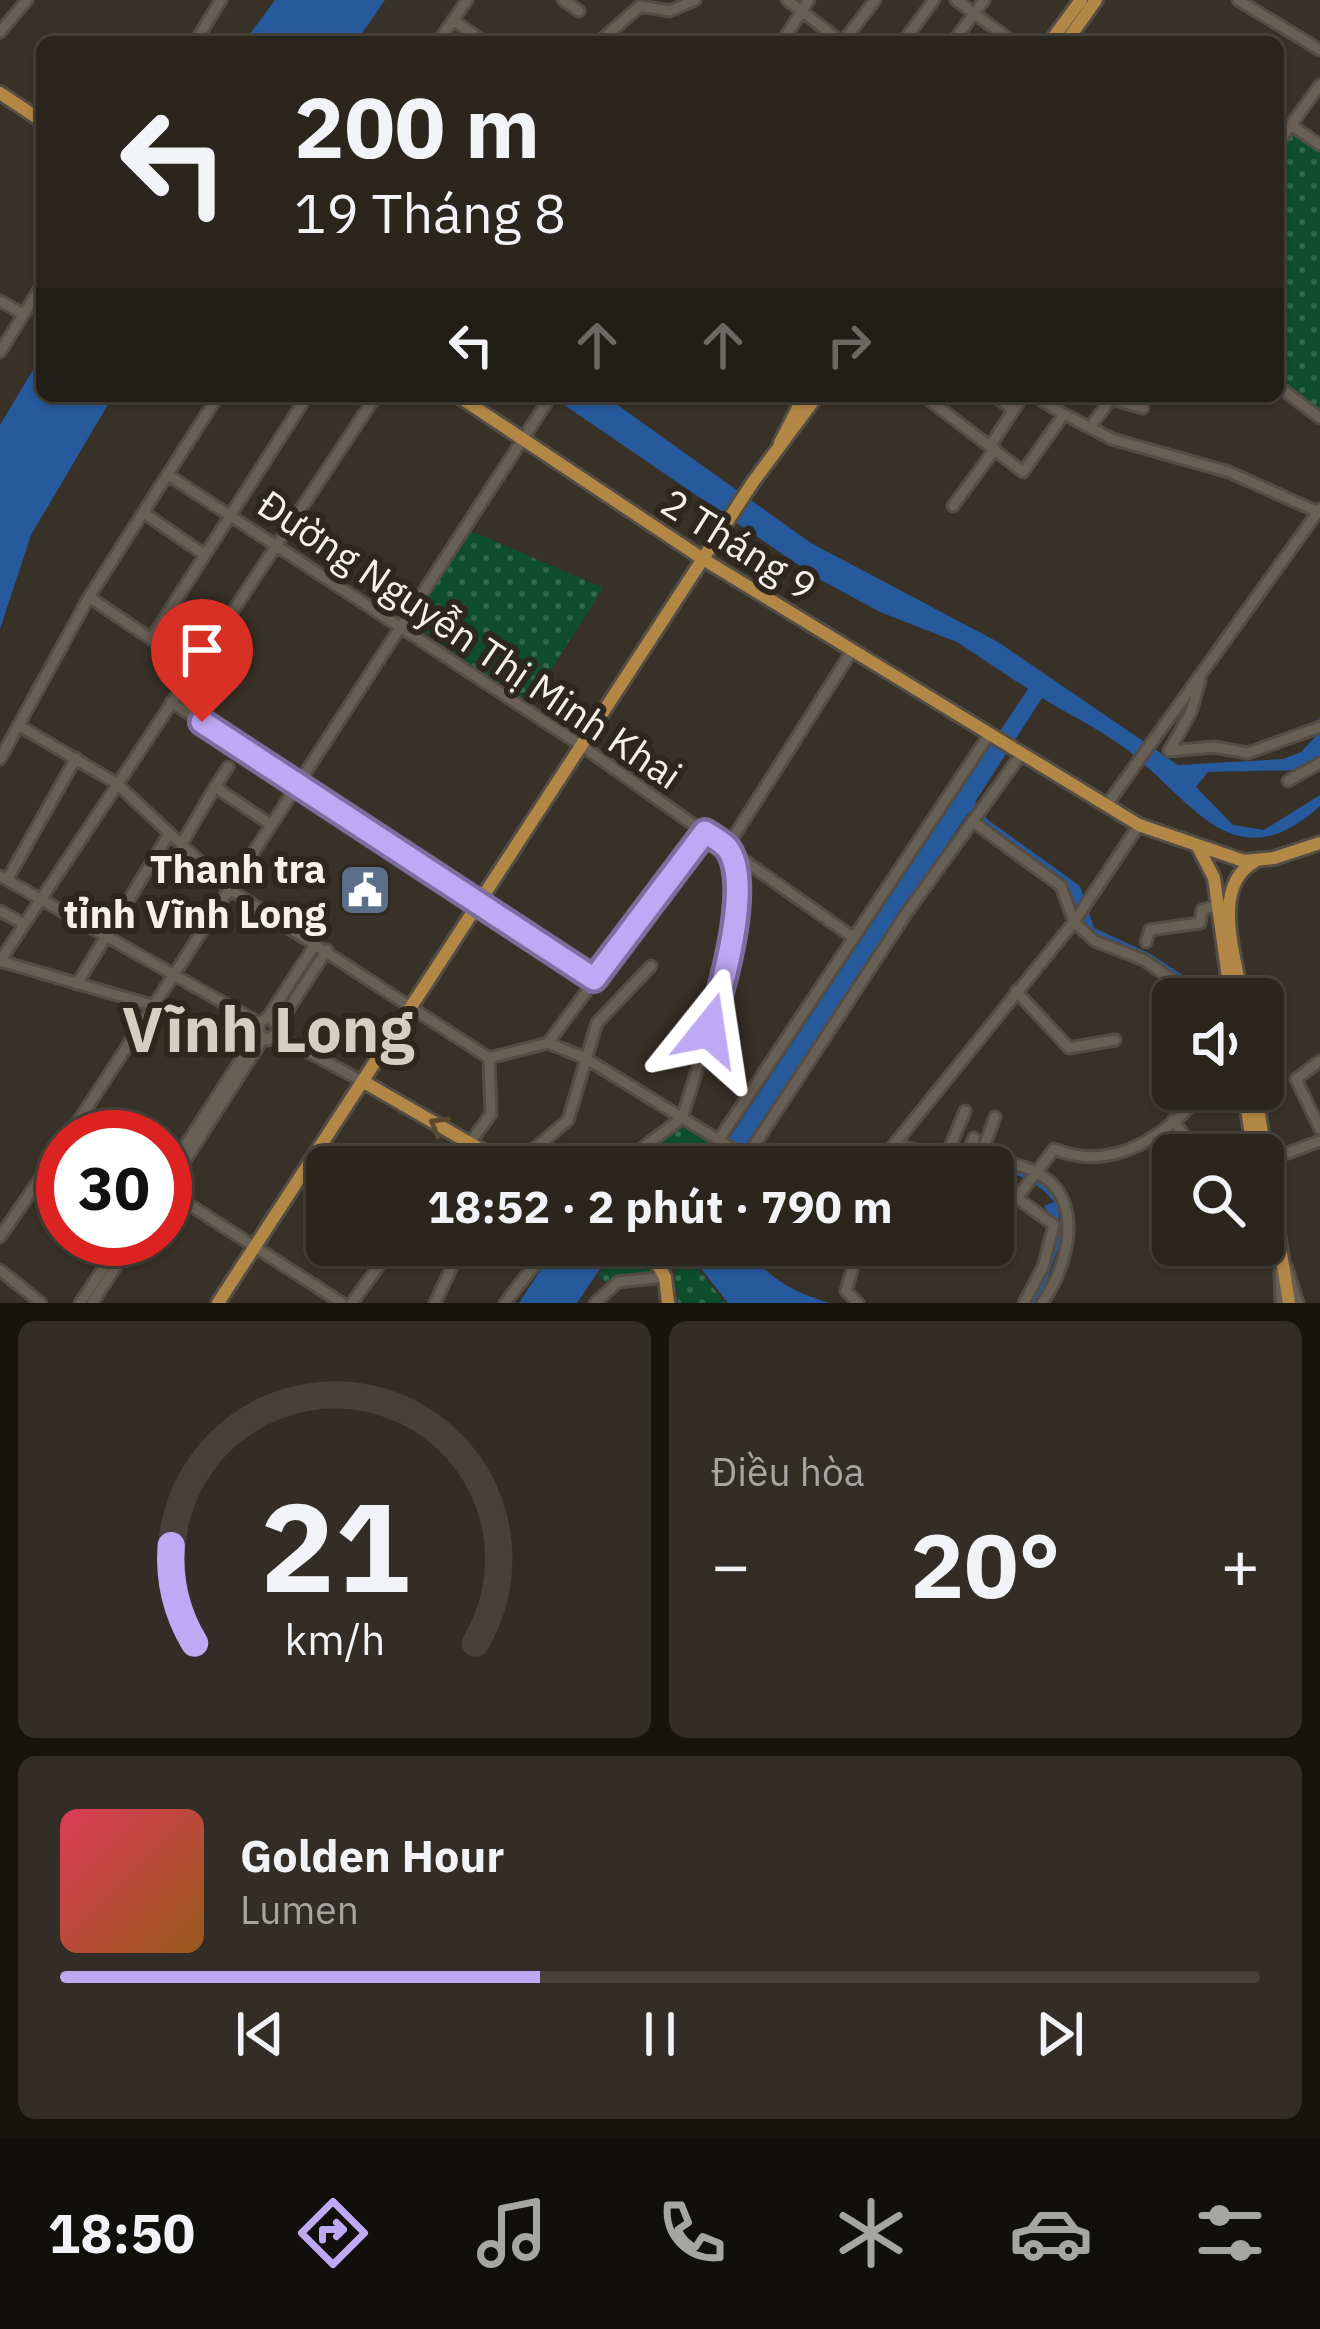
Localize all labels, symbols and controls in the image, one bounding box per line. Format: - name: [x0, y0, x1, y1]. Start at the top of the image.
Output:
- text: 200 m: [294, 72, 540, 181]
- icon: left: [96, 84, 252, 240]
- text: 19 Tháng 8: [294, 178, 566, 248]
- icon: left: [438, 312, 504, 378]
- icon: ahead: [564, 312, 630, 378]
- icon: ahead: [690, 312, 756, 378]
- icon: right: [816, 312, 882, 378]
- street label: 2 Tháng 9: [652, 476, 826, 612]
- street label: Đường Nguyễn Thị Minh Khai: [248, 478, 692, 800]
- pin: [151, 599, 253, 722]
- icon: arrive: [169, 617, 235, 683]
- place label: Thanh tra tỉnh Vĩnh Long: [63, 843, 326, 939]
- public building icon: Thanh tra tỉnh Vĩnh Long: [337, 862, 393, 918]
- position arrow: [646, 967, 772, 1093]
- map controls: [1152, 978, 1284, 1266]
- button: sound: [1152, 978, 1284, 1110]
- district label: Vĩnh Long: [122, 987, 414, 1069]
- speed limit sign: 30: [36, 1110, 192, 1266]
- one-way arrow: [429, 1116, 450, 1139]
- button: search: [1152, 1134, 1284, 1266]
- text: 18:52 · 2 phút · 790 m: [427, 1177, 893, 1235]
- text: Điều hòa: [711, 1446, 865, 1497]
- text: 21: [260, 1464, 409, 1626]
- text: 20°: [910, 1506, 1061, 1623]
- text: −: [711, 1521, 751, 1607]
- text: +: [1220, 1521, 1260, 1607]
- text: km/h: [284, 1610, 385, 1666]
- text: Golden Hour: [240, 1826, 504, 1884]
- text: Lumen: [240, 1884, 359, 1935]
- icon: previous: [227, 2001, 293, 2067]
- icon: pause: [627, 2001, 693, 2067]
- icon: next: [1027, 2001, 1093, 2067]
- icon: directions: [291, 2191, 375, 2275]
- icon: music: [470, 2191, 554, 2275]
- icon: phone: [650, 2191, 734, 2275]
- icon: climate: [829, 2191, 913, 2275]
- icon: car: [1009, 2191, 1093, 2275]
- icon: filters: [1188, 2191, 1272, 2275]
- text: 18:50: [48, 2198, 195, 2268]

